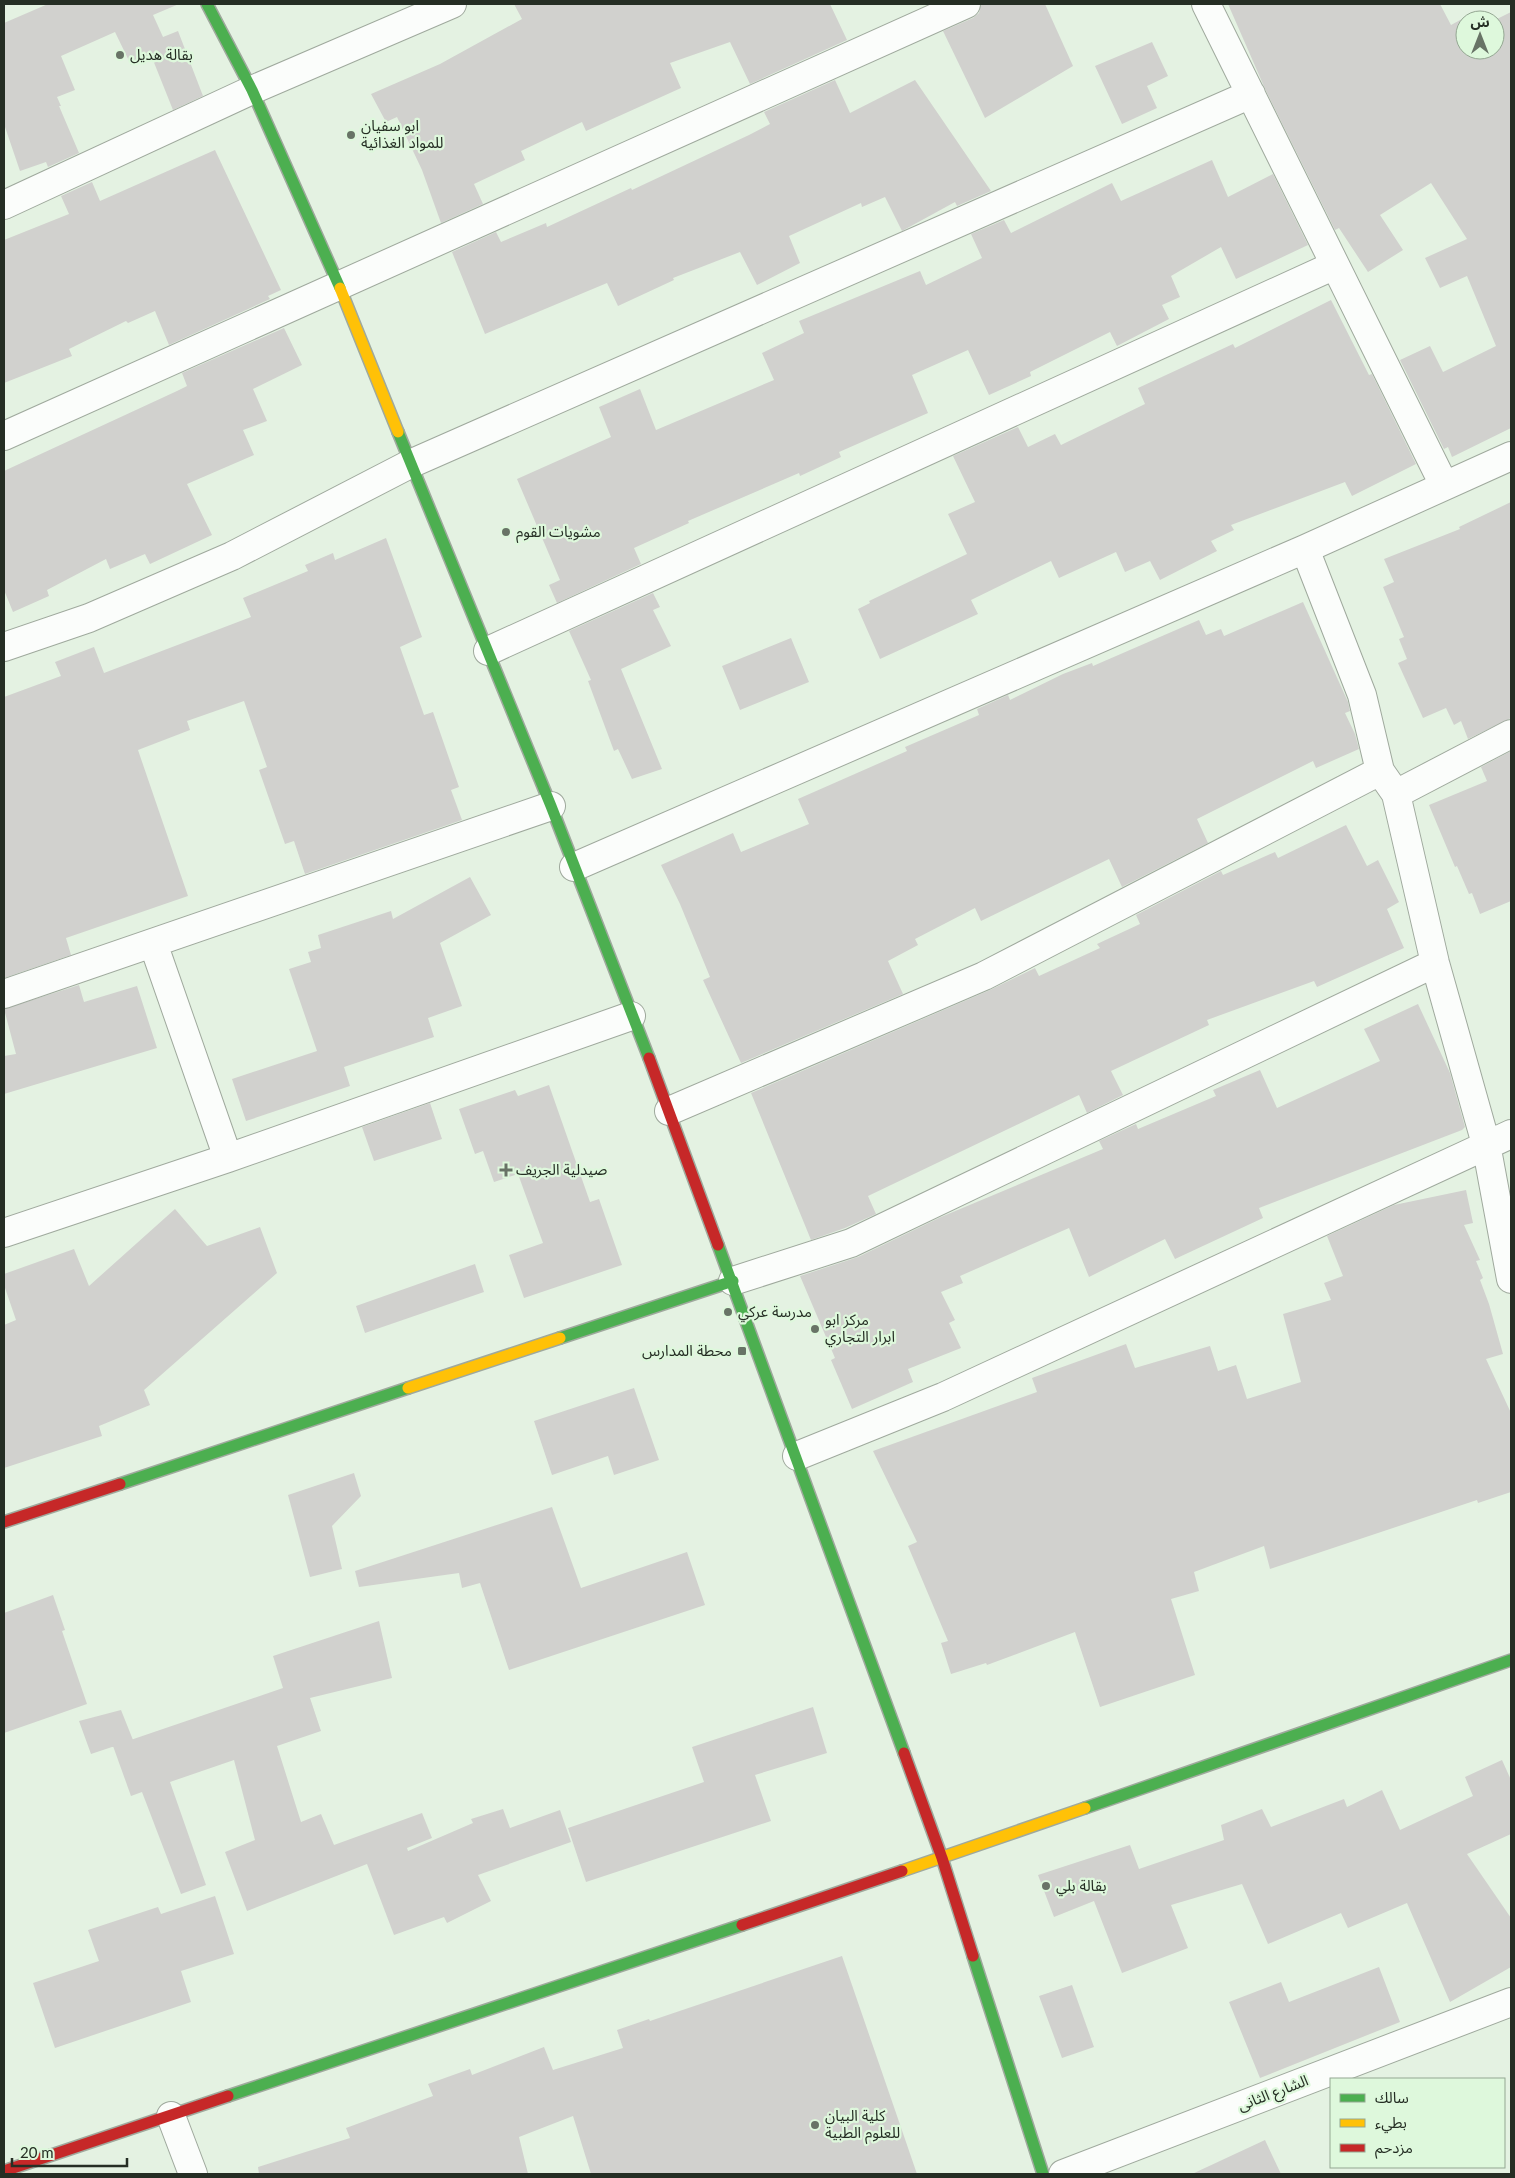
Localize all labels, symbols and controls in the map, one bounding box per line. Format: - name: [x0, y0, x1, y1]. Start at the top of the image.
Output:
- north arrow: [1455, 10, 1505, 60]
- text: ش: [1470, 13, 1490, 30]
- place label: بقالة هديل: [130, 45, 193, 64]
- marker: بقالة هديل: [114, 49, 126, 61]
- place label: ابو سفيان للمواد الغذائية: [361, 116, 444, 152]
- marker: ابو سفيان للمواد الغذائية: [345, 129, 357, 141]
- place label: مشويات القوم: [516, 522, 601, 543]
- marker: مشويات القوم: [500, 526, 512, 538]
- place label: صيدلية الجريف: [516, 1160, 607, 1179]
- marker: صيدلية الجريف: [500, 1164, 512, 1176]
- place label: مدرسة عركي: [738, 1302, 812, 1323]
- marker: مدرسة عركي: [722, 1306, 734, 1318]
- place label: مركز ابو ابرار التجاري: [825, 1310, 895, 1348]
- marker: مركز ابو ابرار التجاري: [809, 1323, 821, 1335]
- place label: محطة المدارس: [642, 1341, 732, 1360]
- marker: محطة المدارس: [736, 1345, 748, 1357]
- place label: بقالة بلي: [1056, 1876, 1106, 1897]
- marker: بقالة بلي: [1040, 1880, 1052, 1892]
- street label: الشارع الثانى: [1235, 2070, 1312, 2117]
- legend: [1330, 2078, 1505, 2168]
- text: سالك: [1375, 2088, 1409, 2106]
- place label: كلية البيان للعلوم الطبية: [825, 2106, 900, 2144]
- text: بطيء: [1375, 2113, 1407, 2134]
- marker: كلية البيان للعلوم الطبية: [809, 2119, 821, 2131]
- scale bar: [12, 2136, 128, 2168]
- text: مزدحم: [1375, 2138, 1413, 2159]
- text: 20 m: [20, 2143, 54, 2161]

